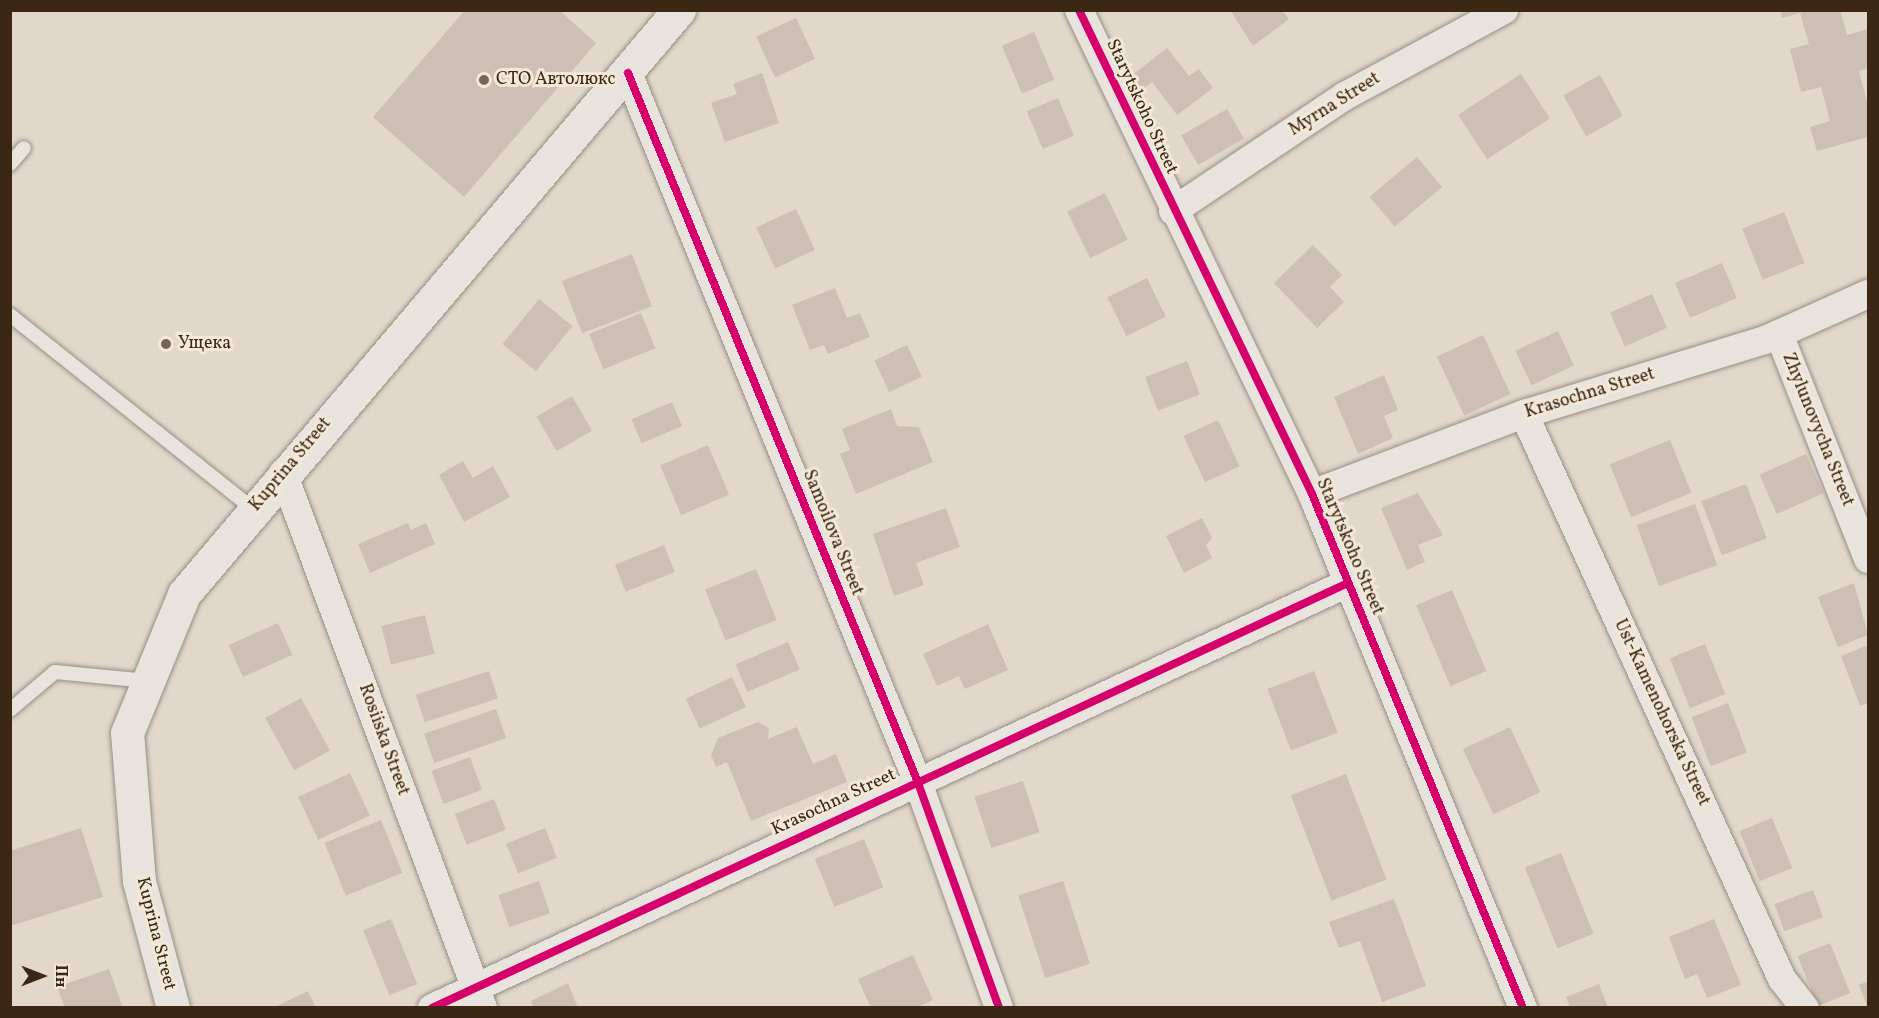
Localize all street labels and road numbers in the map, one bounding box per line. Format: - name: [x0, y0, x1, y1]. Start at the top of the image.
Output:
- street label: Starytskoho Street: [1100, 36, 1182, 178]
- street label: Myrna Street: [1285, 68, 1385, 142]
- street label: Zhylunovycha Street: [1776, 350, 1858, 510]
- street label: Krasochna Street: [1522, 364, 1658, 424]
- street label: Kuprina Street: [245, 414, 337, 516]
- street label: Samoilova Street: [797, 467, 867, 599]
- street label: Starytskoho Street: [1310, 475, 1388, 619]
- street label: Ust-Kamenohorska Street: [1608, 616, 1714, 810]
- street label: Rosiiska Street: [353, 681, 413, 799]
- street label: Krasochna Street: [768, 765, 900, 841]
- street label: Kuprina Street: [130, 875, 180, 993]

